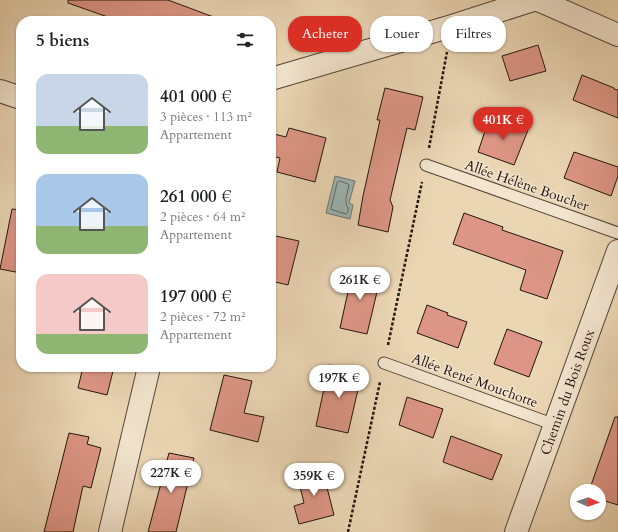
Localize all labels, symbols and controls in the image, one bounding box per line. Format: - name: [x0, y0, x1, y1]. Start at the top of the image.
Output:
- chip: Acheter: [288, 16, 362, 52]
- chip: Louer: [370, 16, 433, 52]
- chip: Filtres: [441, 16, 506, 52]
- text: 5 biens: [36, 29, 89, 52]
- icon: filters: [234, 29, 256, 51]
- text: 401 000 €: [160, 85, 232, 108]
- icon: home: [68, 90, 116, 138]
- pin: 401K €: [470, 107, 536, 141]
- text: 3 pièces · 113 m²: [160, 108, 252, 126]
- text: 401K €: [482, 111, 524, 129]
- text: Appartement: [160, 126, 232, 144]
- street label: Allée Hélène Boucher: [462, 155, 592, 216]
- text: 261 000 €: [160, 185, 232, 208]
- icon: home: [68, 190, 116, 238]
- text: 2 pièces · 64 m²: [160, 208, 245, 226]
- text: Appartement: [160, 226, 232, 244]
- pin: 261K €: [327, 267, 393, 301]
- text: 261K €: [339, 271, 381, 289]
- text: 197 000 €: [160, 285, 232, 308]
- icon: home: [68, 290, 116, 338]
- text: 2 pièces · 72 m²: [160, 308, 245, 326]
- text: Appartement: [160, 326, 232, 344]
- street label: Chemin du Bois Roux: [536, 327, 599, 458]
- street label: Allée René Mouchotte: [409, 349, 541, 412]
- pin: 197K €: [306, 365, 372, 399]
- text: 197K €: [318, 369, 360, 387]
- pin: 227K €: [138, 460, 204, 494]
- pin: 359K €: [281, 463, 347, 497]
- text: 227K €: [150, 464, 192, 482]
- text: 359K €: [293, 467, 335, 485]
- north arrow: [570, 484, 606, 520]
- map controls: [570, 484, 606, 520]

